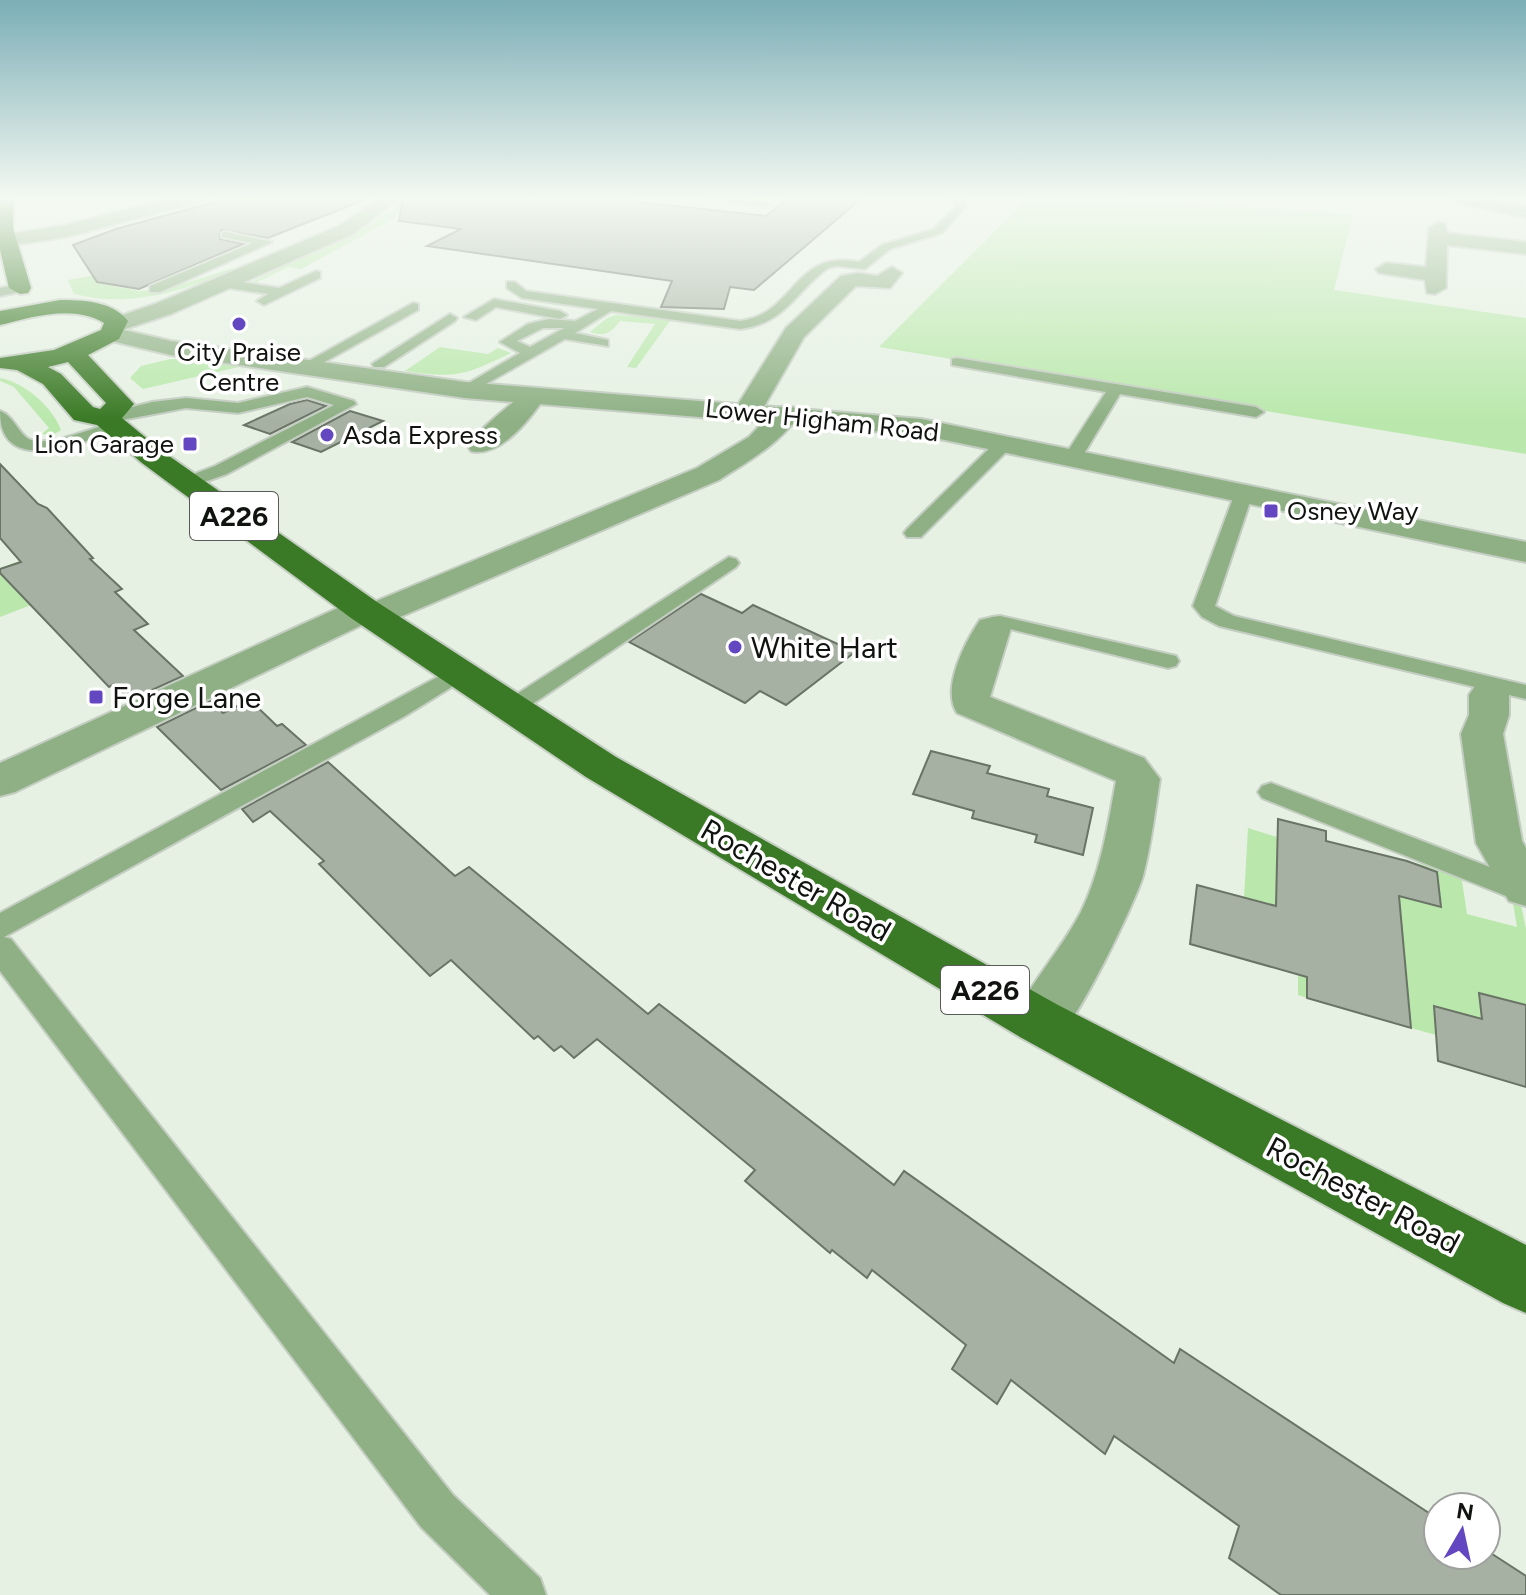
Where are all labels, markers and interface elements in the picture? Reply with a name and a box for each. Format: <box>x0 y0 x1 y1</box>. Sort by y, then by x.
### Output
marker: City Praise Centre <box>230 315 248 333</box>
place label: City Praise Centre <box>177 336 301 398</box>
street label: Lower Higham Road <box>704 392 940 448</box>
place label: Asda Express <box>343 419 498 451</box>
marker: Asda Express <box>318 426 336 444</box>
place label: Lion Garage <box>34 428 174 460</box>
marker: Lion Garage <box>181 435 199 453</box>
road number: A226 <box>190 492 278 540</box>
place label: Osney Way <box>1287 495 1419 527</box>
marker: Osney Way <box>1262 502 1280 520</box>
place label: White Hart <box>751 629 898 666</box>
marker: White Hart <box>726 638 744 656</box>
place label: Forge Lane <box>112 679 261 716</box>
marker: Forge Lane <box>87 688 105 706</box>
street label: Rochester Road <box>694 811 898 949</box>
road number: A226 <box>941 966 1029 1014</box>
street label: Rochester Road <box>1260 1128 1466 1262</box>
north arrow <box>1422 1491 1502 1571</box>
text: N <box>1455 1497 1476 1526</box>

